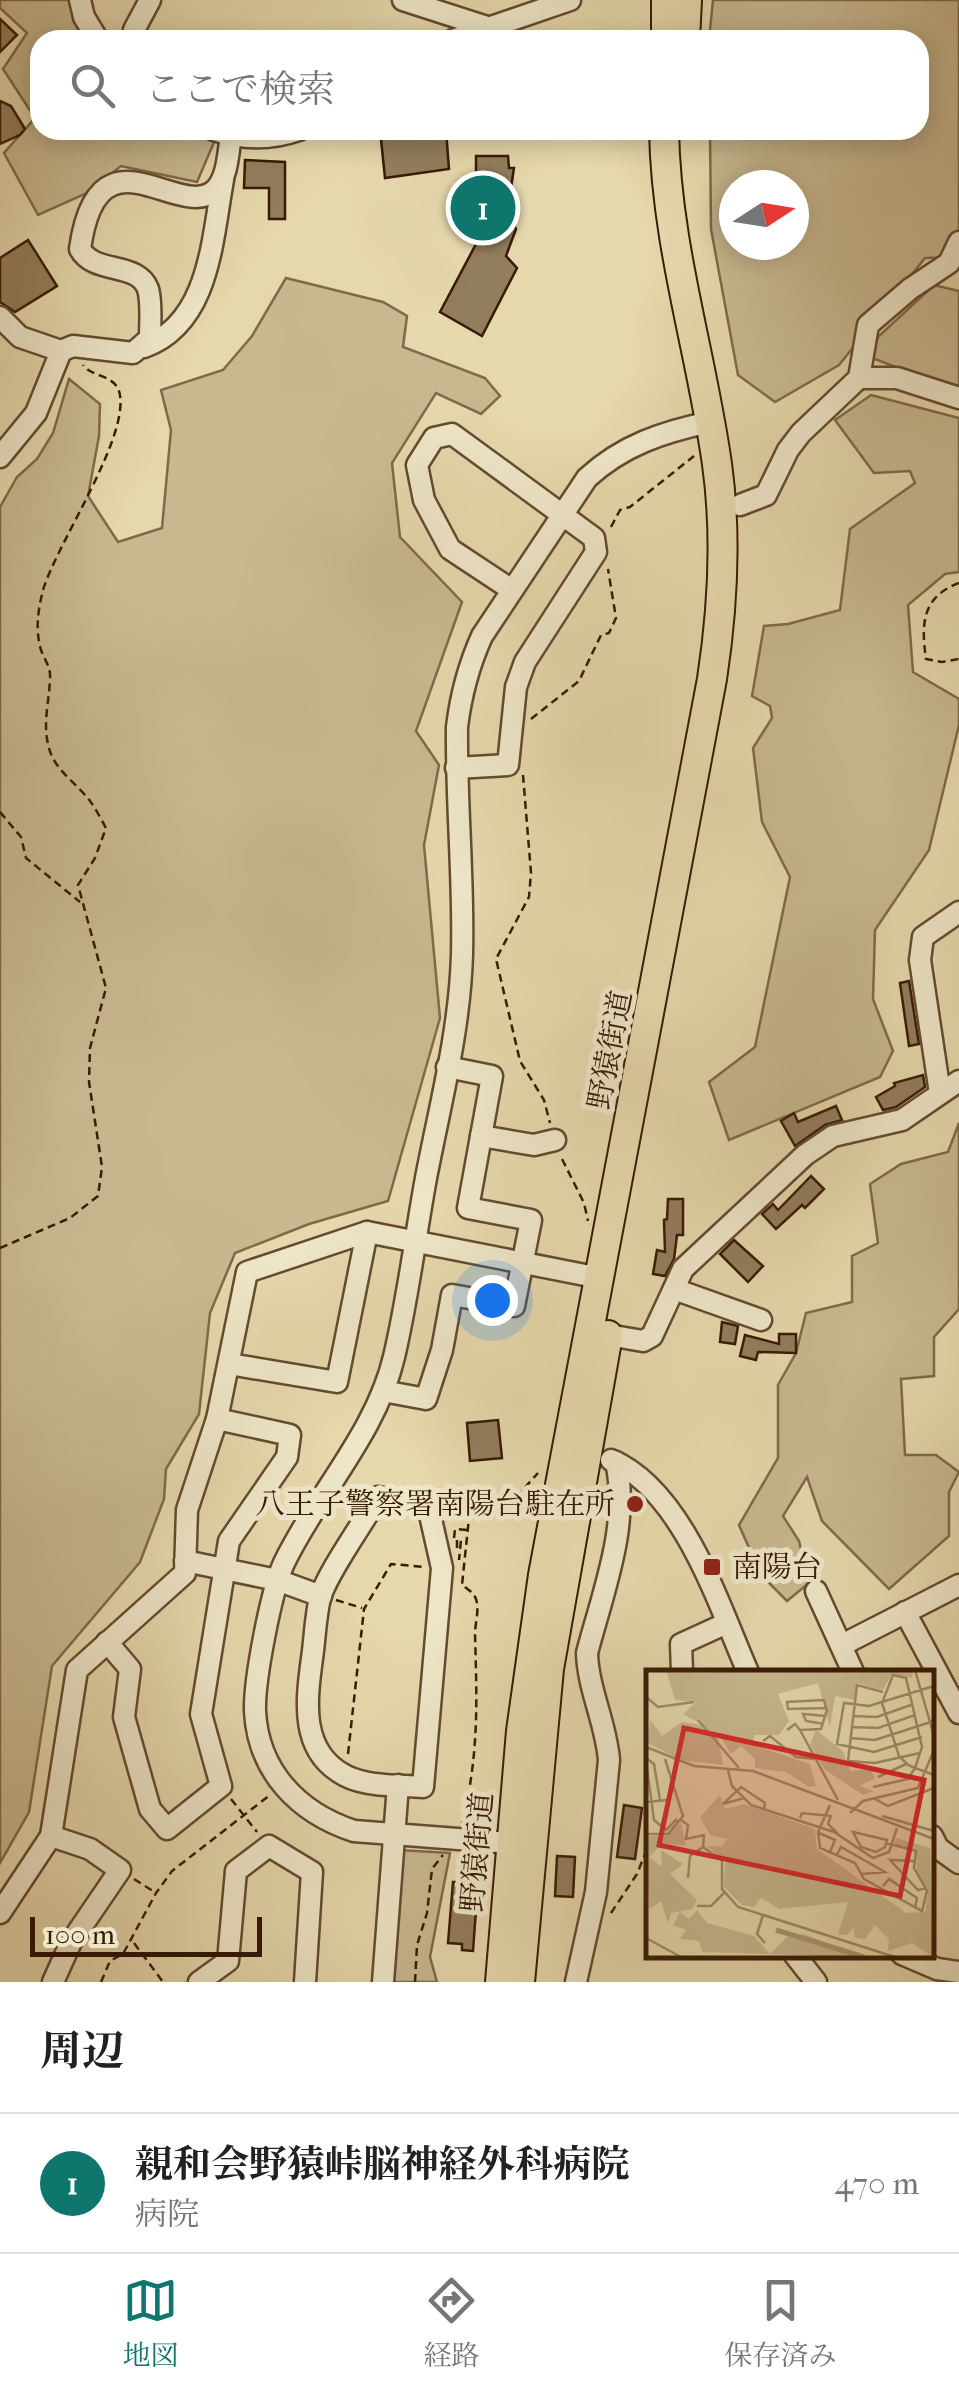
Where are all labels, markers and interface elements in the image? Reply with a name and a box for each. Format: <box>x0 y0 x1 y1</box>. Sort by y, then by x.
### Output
search box <box>30 30 929 140</box>
icon: search <box>65 58 120 113</box>
text: ここで検索 <box>145 67 335 112</box>
pin: 1 <box>450 170 516 246</box>
north arrow <box>719 170 809 260</box>
street label: 野猿街道 <box>582 988 639 1112</box>
your location <box>467 1275 518 1326</box>
place label: 八王子警察署南陽台駐在所 <box>255 1487 615 1522</box>
marker: 八王子警察署南陽台駐在所 <box>624 1493 646 1515</box>
place label: 南陽台 <box>732 1550 822 1585</box>
marker: 南陽台 <box>701 1556 723 1578</box>
inset map <box>646 1670 934 1957</box>
street label: 野猿街道 <box>455 1791 500 1913</box>
scale bar <box>30 1912 262 1956</box>
text: 100 m <box>45 1918 115 1951</box>
text: 周辺 <box>40 2027 124 2076</box>
text: 親和会野猿峠脳神経外科病院 <box>135 2142 629 2187</box>
text: 1 <box>67 2165 78 2202</box>
text: 470 m <box>835 2165 919 2202</box>
text: 病院 <box>135 2196 199 2233</box>
tab: 地図 <box>122 2273 179 2373</box>
tab: 経路 <box>423 2273 480 2373</box>
tab: 保存済み <box>724 2273 837 2373</box>

